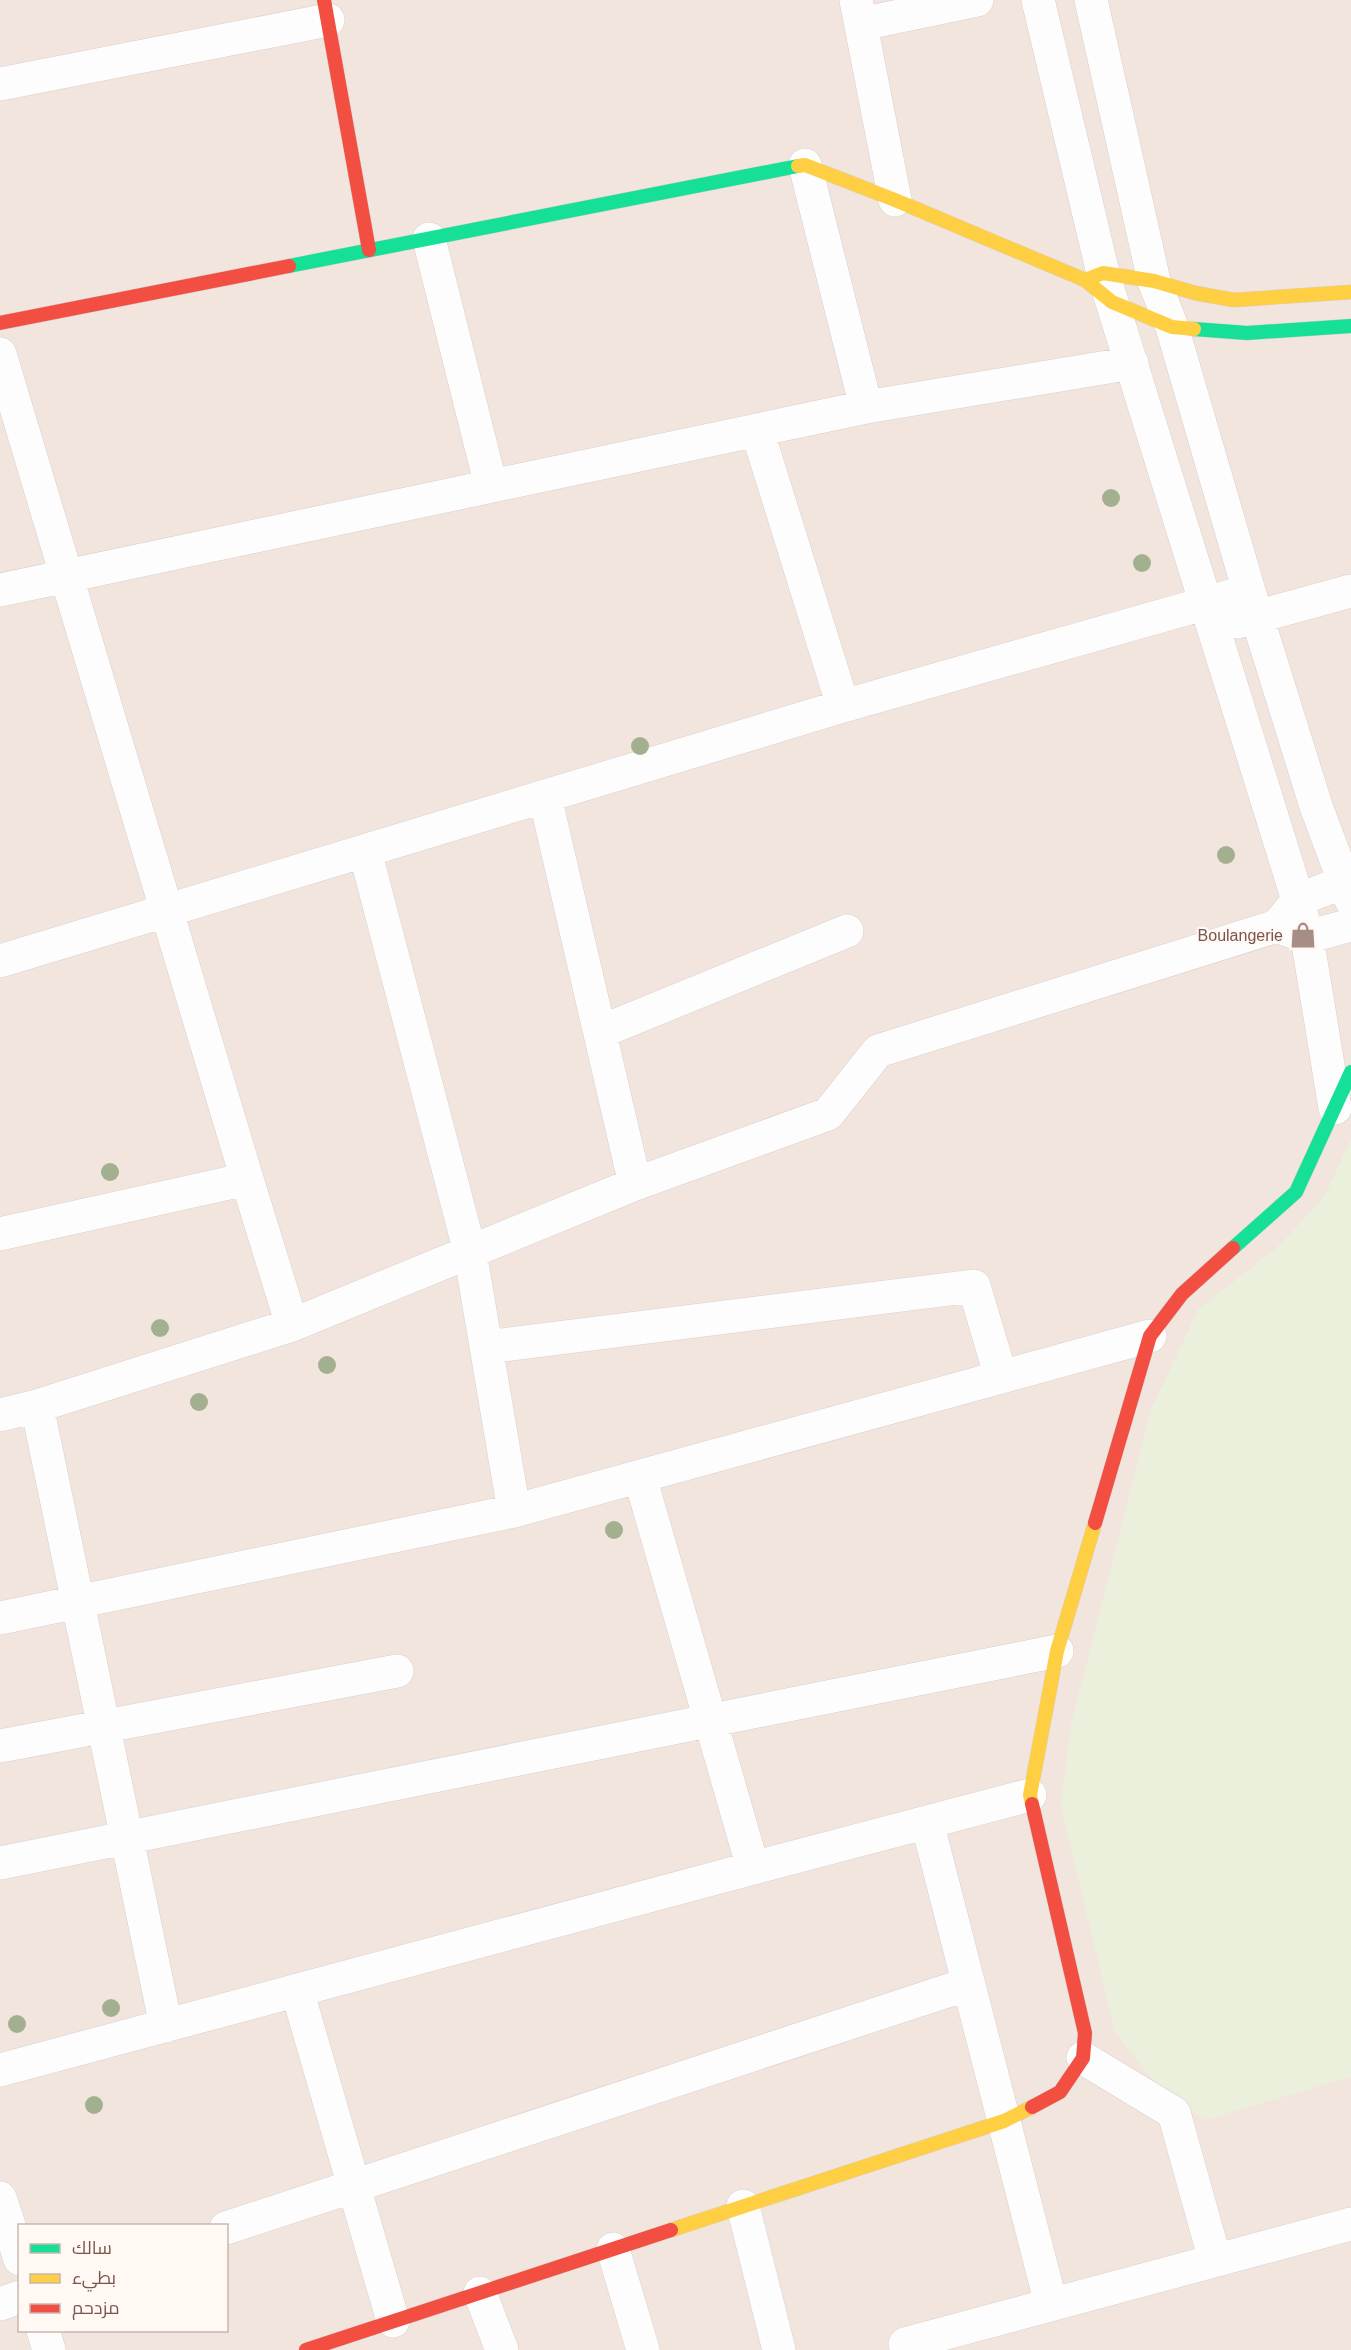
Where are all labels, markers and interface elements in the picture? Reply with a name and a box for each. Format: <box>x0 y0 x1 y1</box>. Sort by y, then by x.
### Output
shop icon: Boulangerie <box>1288 920 1318 950</box>
place label: Boulangerie <box>1198 927 1283 944</box>
legend <box>18 2224 228 2332</box>
text: سالك <box>72 2238 112 2258</box>
text: بطيء <box>72 2268 116 2292</box>
text: مزدحم <box>72 2298 120 2320</box>

